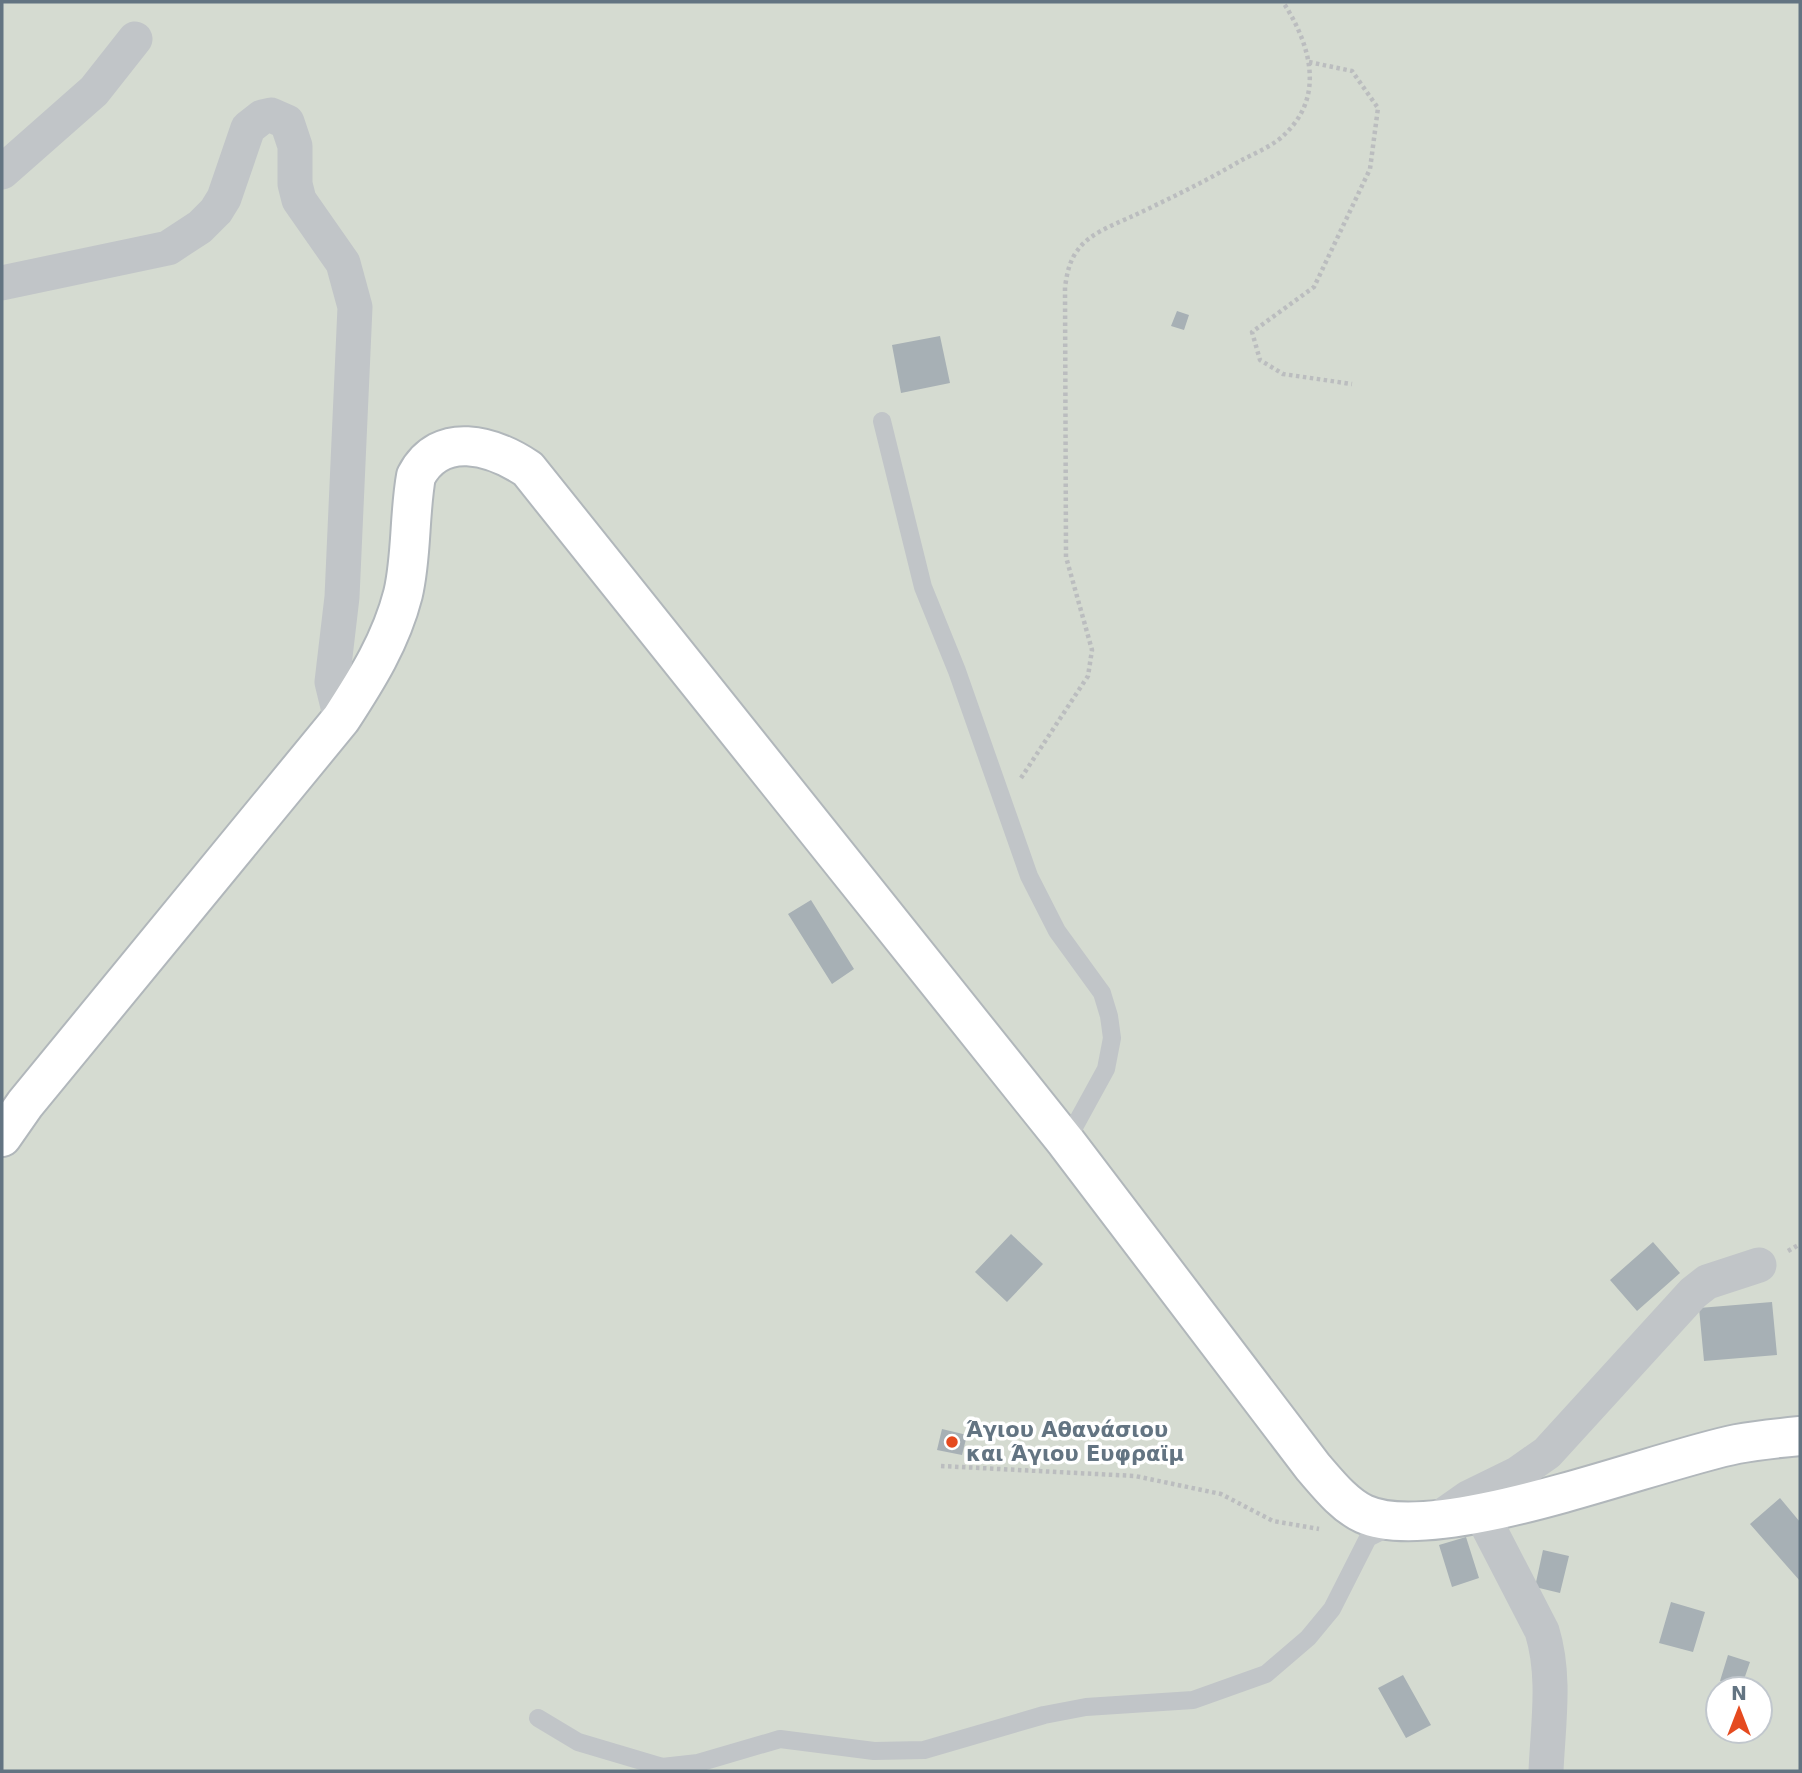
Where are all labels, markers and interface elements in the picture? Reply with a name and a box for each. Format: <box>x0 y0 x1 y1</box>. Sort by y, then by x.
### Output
place label: Άγιου Αθανάσιου και Άγιου Ευφραϊμ <box>966 1418 1184 1466</box>
marker: Άγιου Αθανάσιου και Άγιου Ευφραϊμ <box>944 1434 960 1450</box>
north arrow <box>1704 1675 1774 1745</box>
text: N <box>1731 1682 1747 1704</box>

